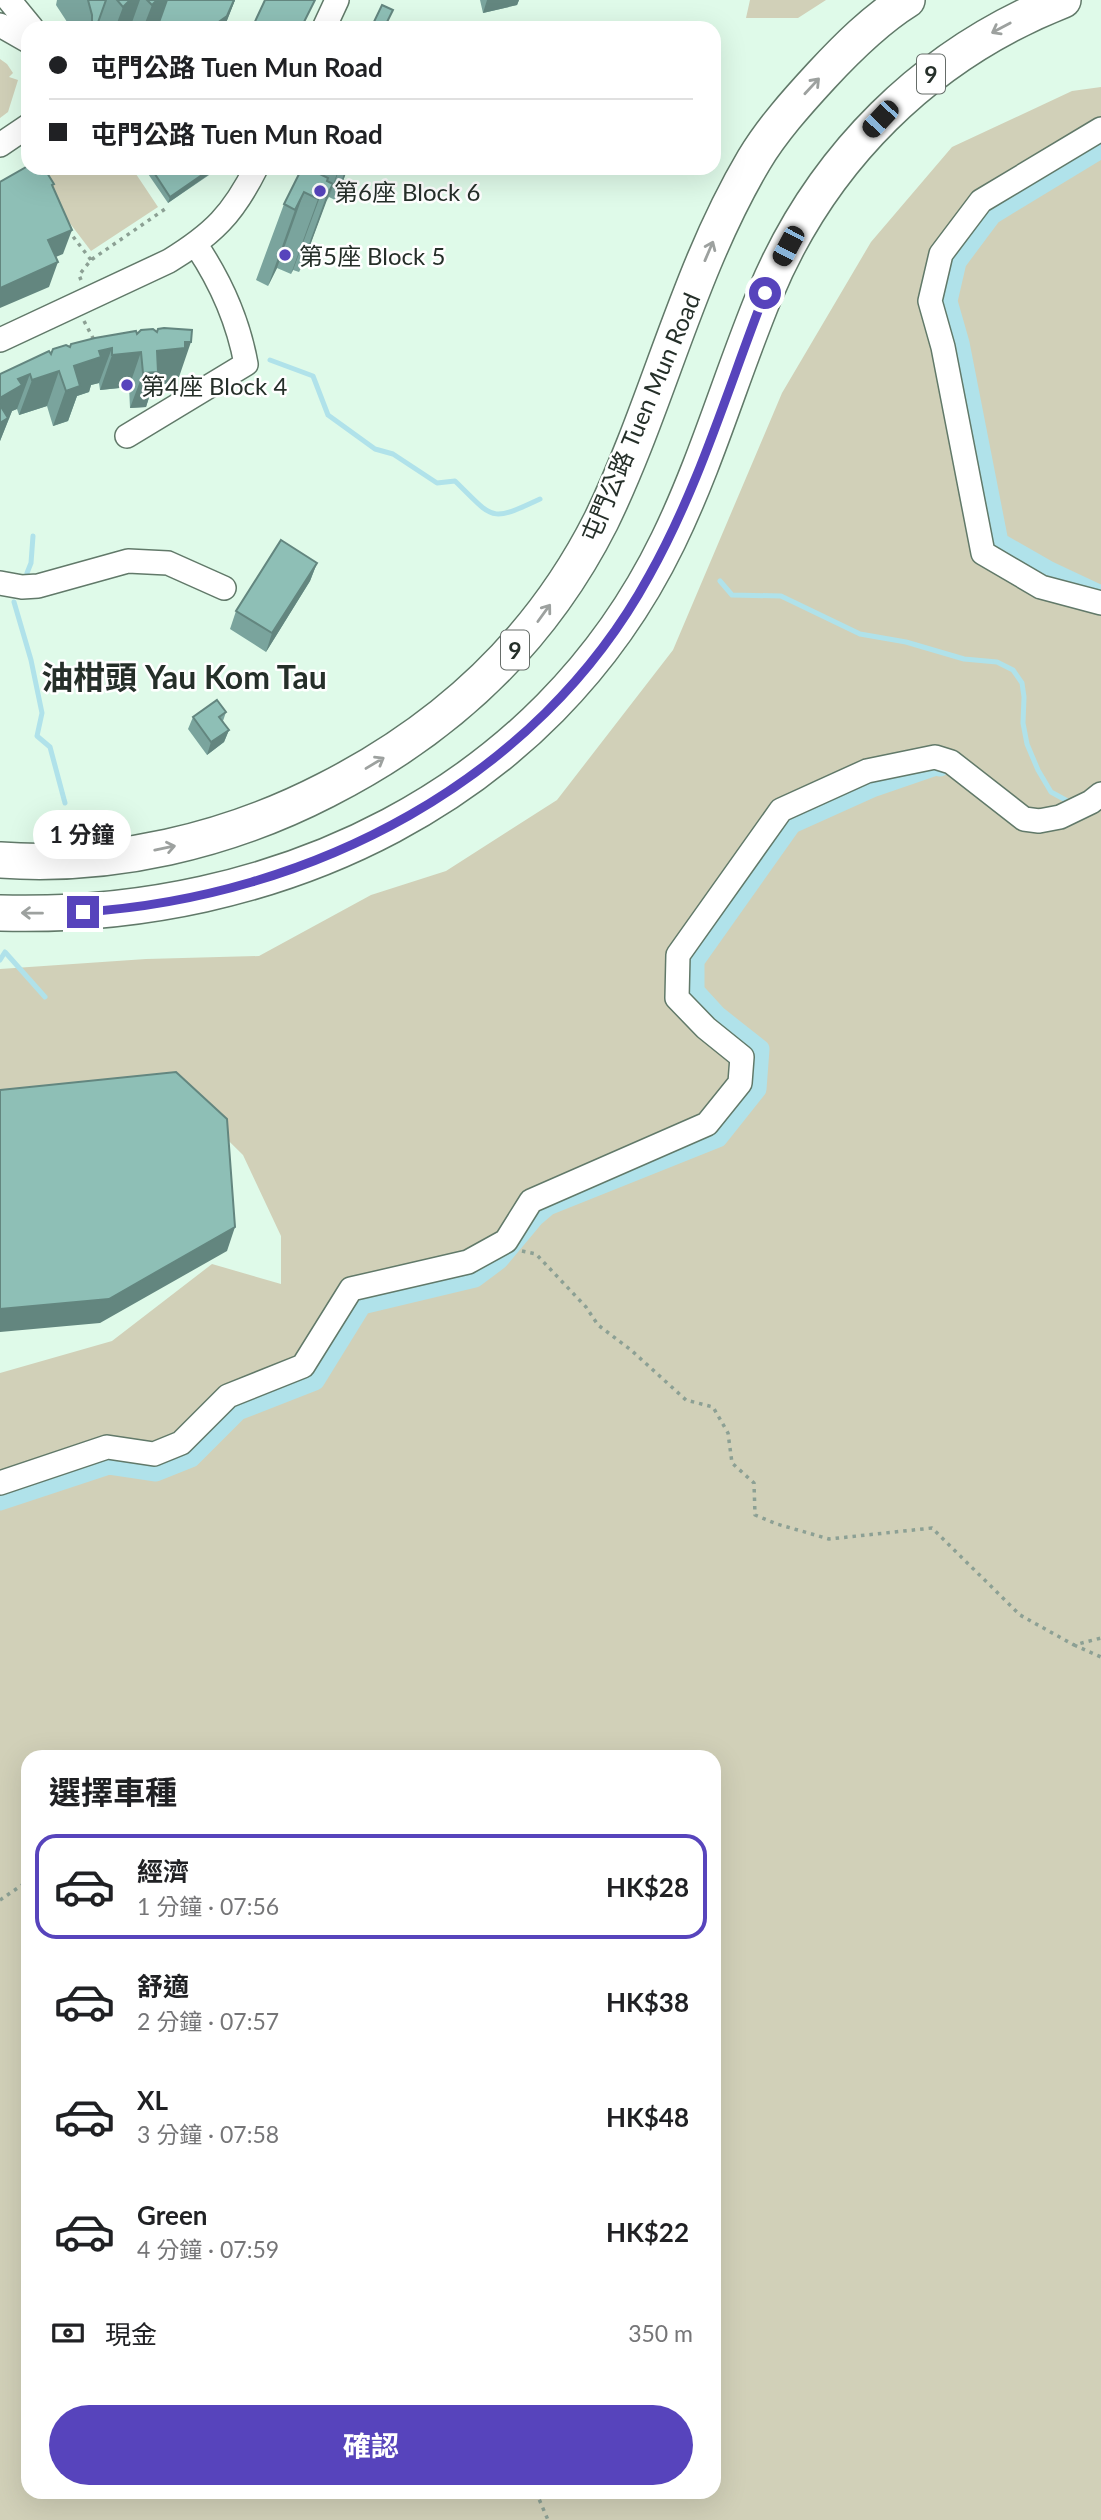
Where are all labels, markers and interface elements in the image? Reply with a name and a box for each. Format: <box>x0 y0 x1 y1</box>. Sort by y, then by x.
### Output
one-way arrow <box>991 22 1012 36</box>
text: 屯門公路 Tuen Mun Road <box>91 51 383 83</box>
road number: 9 <box>917 54 945 94</box>
one-way arrow <box>804 78 821 95</box>
car <box>858 96 903 142</box>
text: 屯門公路 Tuen Mun Road <box>91 118 383 150</box>
place label: 第6座 Block 6 <box>334 177 480 206</box>
marker: 第6座 Block 6 <box>312 183 328 199</box>
car <box>769 223 808 269</box>
place label: 第5座 Block 5 <box>299 241 445 270</box>
one-way arrow <box>703 241 716 262</box>
marker: 第5座 Block 5 <box>277 247 293 263</box>
route start <box>749 277 781 309</box>
street label: 屯門公路 Tuen Mun Road <box>574 288 706 546</box>
place label: 第4座 Block 4 <box>141 371 287 400</box>
marker: 第4座 Block 4 <box>119 377 135 393</box>
one-way arrow <box>536 604 551 623</box>
road number: 9 <box>501 630 529 670</box>
district label: 油柑頭 Yau Kom Tau <box>41 657 327 696</box>
one-way arrow <box>365 756 385 770</box>
callout: 1 分鐘 <box>34 810 132 860</box>
text: 1 分鐘 <box>50 820 114 848</box>
one-way arrow <box>153 840 176 854</box>
route end <box>67 896 99 928</box>
one-way arrow <box>21 906 44 920</box>
text: 選擇車種 <box>49 1772 177 1811</box>
icon: car <box>53 1855 116 1918</box>
text: 經濟 <box>137 1855 189 1887</box>
text: HK$28 <box>606 1871 689 1903</box>
text: 1 分鐘 · 07:56 <box>137 1892 279 1920</box>
icon: car <box>53 1970 116 2033</box>
text: 舒適 <box>137 1970 189 2002</box>
text: HK$38 <box>606 1986 689 2018</box>
text: 2 分鐘 · 07:57 <box>137 2007 279 2035</box>
text: XL <box>137 2084 168 2116</box>
icon: car <box>53 2085 116 2148</box>
text: HK$48 <box>606 2101 689 2133</box>
text: 3 分鐘 · 07:58 <box>137 2120 279 2148</box>
text: Green <box>137 2199 207 2231</box>
icon: car <box>53 2200 116 2263</box>
text: HK$22 <box>606 2216 689 2248</box>
text: 4 分鐘 · 07:59 <box>137 2235 279 2263</box>
icon: cash <box>49 2314 87 2352</box>
text: 現金 <box>105 2318 157 2350</box>
text: 350 m <box>628 2319 693 2347</box>
button: 確認 <box>49 2405 693 2485</box>

